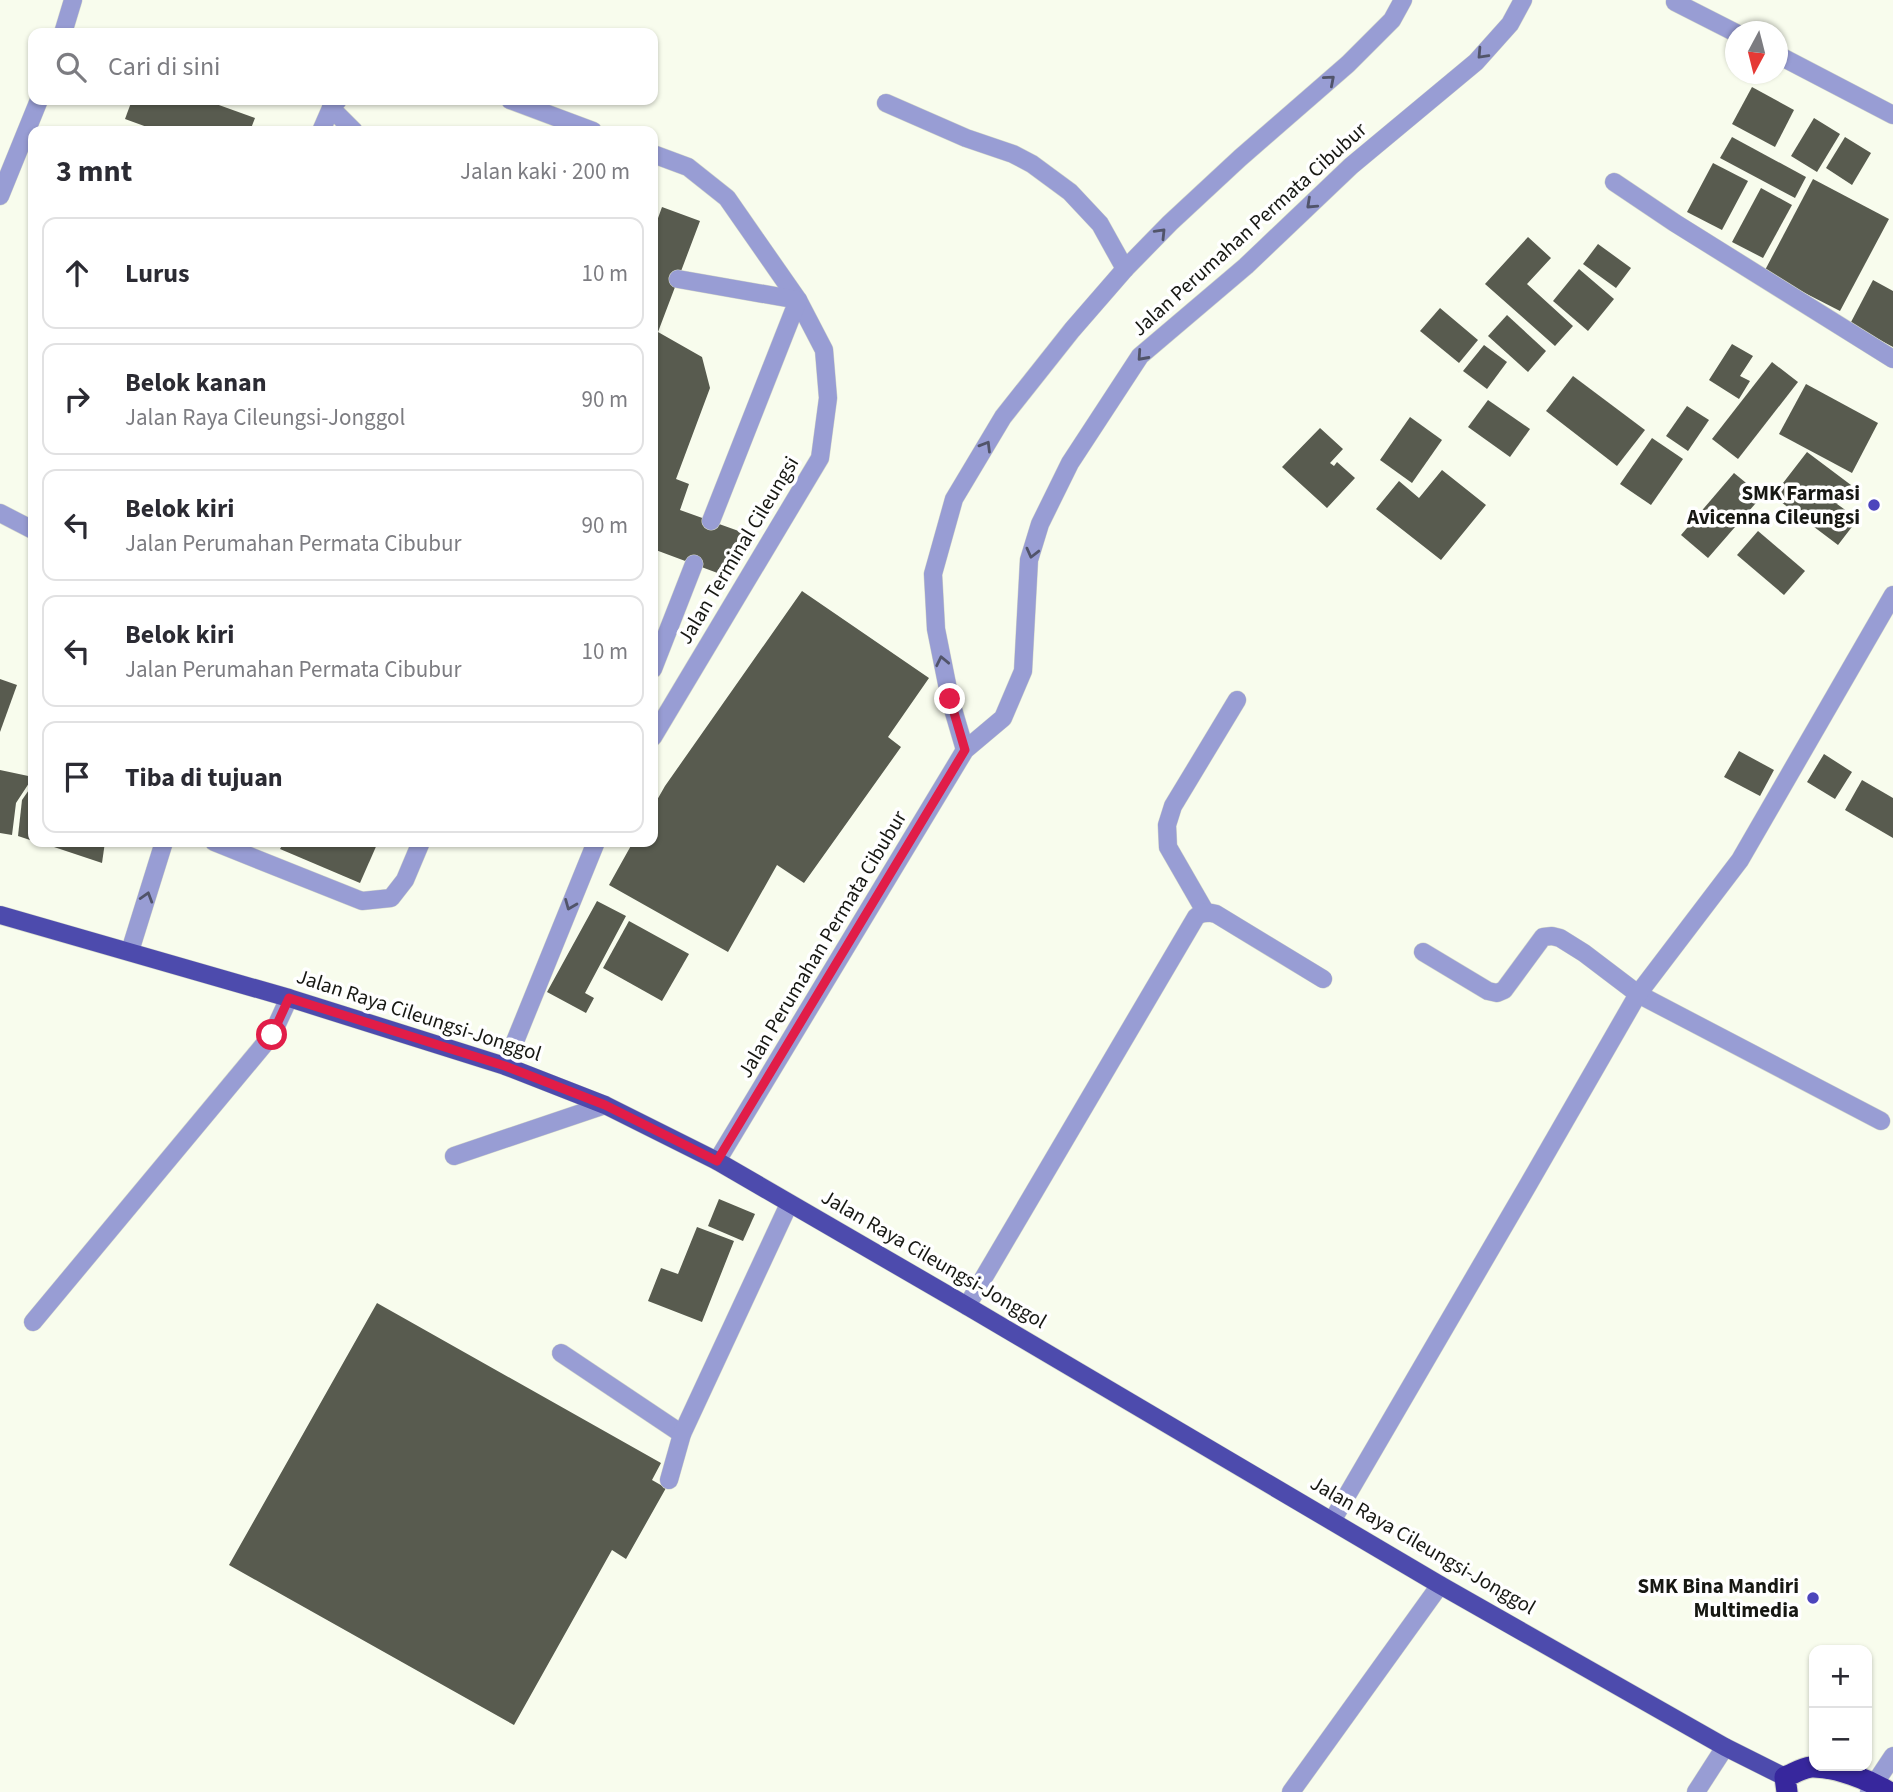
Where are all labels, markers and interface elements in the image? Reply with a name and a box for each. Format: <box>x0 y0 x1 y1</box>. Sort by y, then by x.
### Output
north arrow <box>1725 21 1788 84</box>
search box <box>28 28 658 105</box>
one-way arrow <box>1478 46 1491 59</box>
icon: search <box>52 48 90 86</box>
text: Cari di sini <box>108 48 221 85</box>
one-way arrow <box>1322 76 1335 88</box>
street label: Jalan Perumahan Permata Cibubur <box>1125 115 1374 343</box>
text: 3 mnt <box>56 150 132 193</box>
text: Jalan kaki · 200 m <box>460 155 630 188</box>
one-way arrow <box>1306 195 1319 208</box>
one-way arrow <box>1153 228 1166 241</box>
icon: ahead <box>58 254 96 292</box>
text: Lurus <box>125 255 190 292</box>
text: 10 m <box>581 257 628 290</box>
one-way arrow <box>1138 348 1151 361</box>
text: Belok kanan <box>125 364 267 401</box>
icon: right <box>58 380 96 418</box>
text: 90 m <box>581 383 628 416</box>
text: Jalan Raya Cileungsi-Jonggol <box>125 401 405 434</box>
one-way arrow <box>977 440 990 453</box>
street label: Jalan Terminal Cileungsi <box>670 450 806 650</box>
place label: SMK Farmasi Avicenna Cileungsi <box>1686 478 1860 532</box>
text: Belok kiri <box>125 490 234 527</box>
marker: SMK Farmasi Avicenna Cileungsi <box>1866 497 1882 513</box>
icon: left <box>58 506 96 544</box>
text: 90 m <box>581 509 628 542</box>
text: Jalan Perumahan Permata Cibubur <box>125 527 461 560</box>
one-way arrow <box>1026 547 1040 559</box>
text: Belok kiri <box>125 616 234 653</box>
icon: left <box>58 632 96 670</box>
text: 10 m <box>581 635 628 668</box>
text: Jalan Perumahan Permata Cibubur <box>125 653 461 686</box>
one-way arrow <box>936 655 951 667</box>
route end <box>934 683 965 714</box>
icon: arrive <box>58 758 96 796</box>
text: Tiba di tujuan <box>125 759 283 796</box>
street label: Jalan Perumahan Permata Cibubur <box>730 804 914 1083</box>
one-way arrow <box>138 891 153 903</box>
one-way arrow <box>565 898 579 910</box>
street label: Jalan Raya Cileungsi-Jonggol <box>293 961 545 1069</box>
route start <box>256 1019 287 1050</box>
street label: Jalan Raya Cileungsi-Jonggol <box>816 1182 1052 1336</box>
street label: Jalan Raya Cileungsi-Jonggol <box>1305 1468 1541 1622</box>
place label: SMK Bina Mandiri Multimedia <box>1637 1571 1799 1625</box>
marker: SMK Bina Mandiri Multimedia <box>1805 1590 1821 1606</box>
map controls <box>1809 1645 1872 1771</box>
button: + <box>1809 1645 1872 1708</box>
button: − <box>1809 1708 1872 1771</box>

